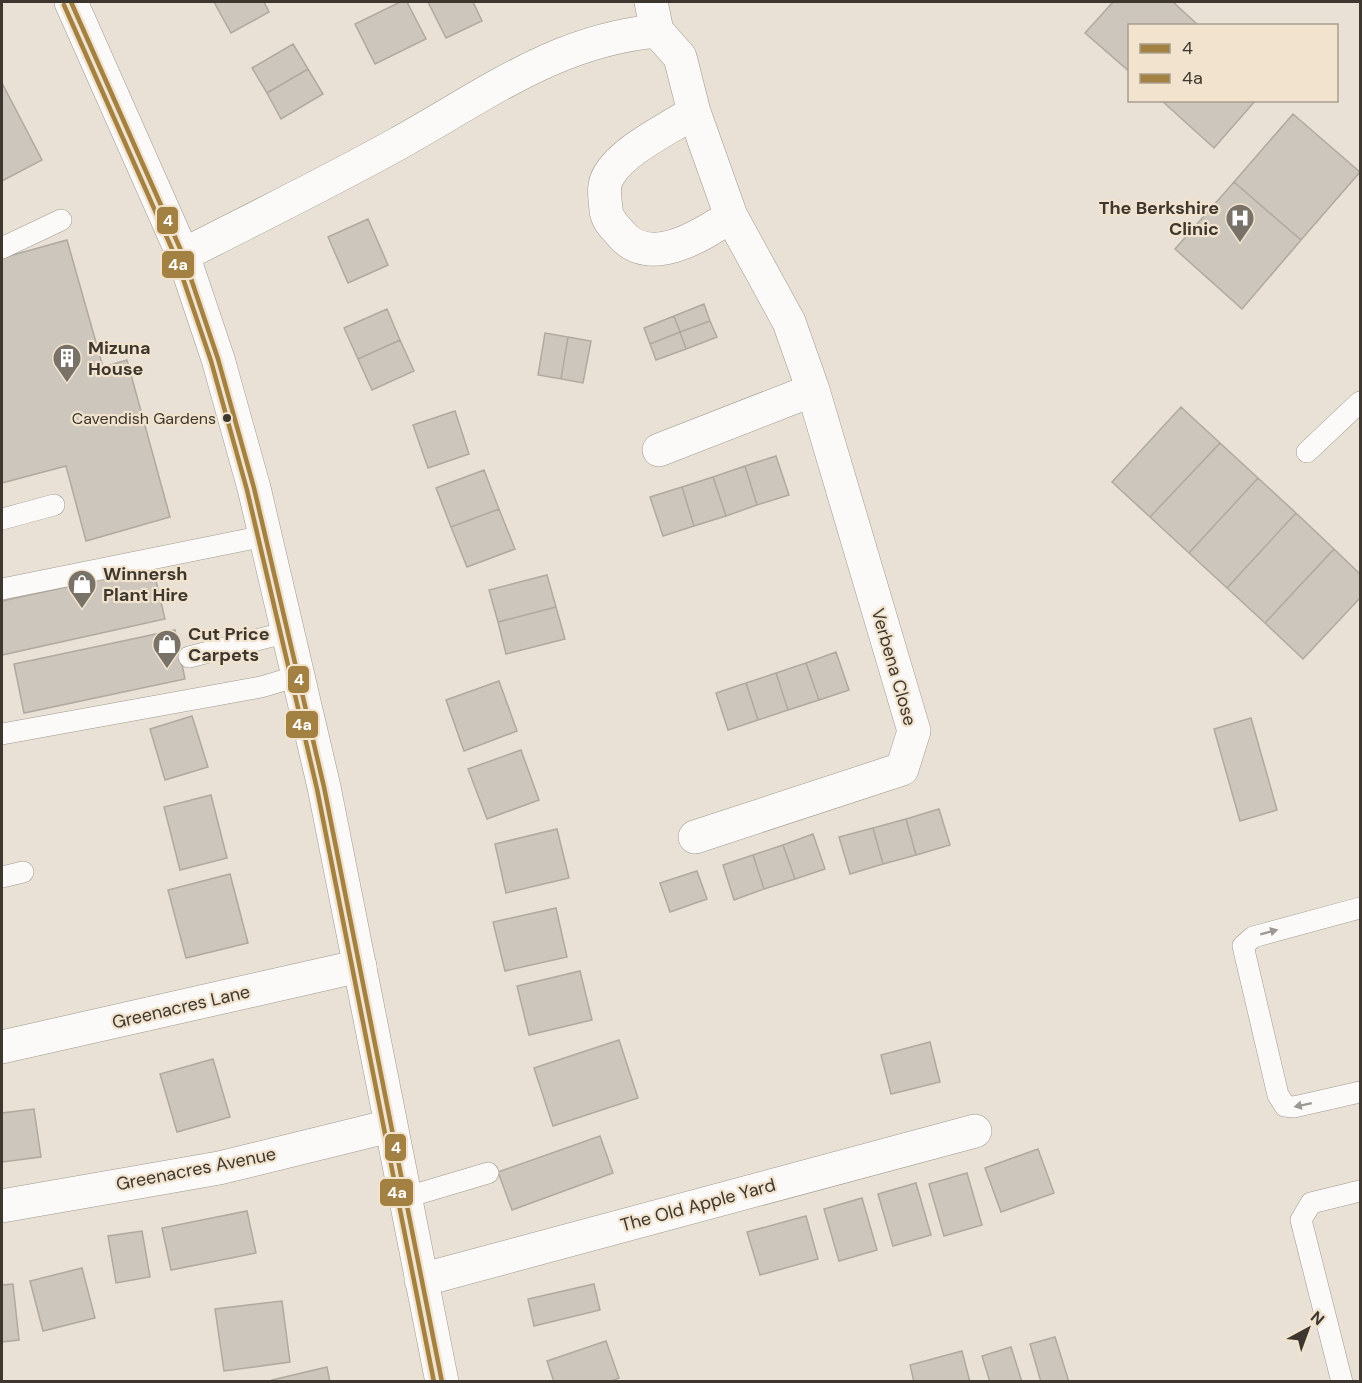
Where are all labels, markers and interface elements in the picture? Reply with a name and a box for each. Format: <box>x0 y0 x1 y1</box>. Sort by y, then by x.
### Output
legend <box>1128 24 1338 102</box>
text: 4 <box>1182 36 1193 60</box>
text: 4a <box>1182 66 1203 90</box>
place label: The Berkshire Clinic <box>1099 196 1219 241</box>
hospital icon: The Berkshire Clinic <box>1224 202 1256 244</box>
line badge: 4 <box>156 206 179 235</box>
text: 4 <box>163 210 173 231</box>
line badge: 4a <box>161 250 195 279</box>
text: 4a <box>168 254 188 275</box>
place label: Mizuna House <box>88 336 150 381</box>
building icon: Mizuna House <box>51 342 83 384</box>
place label: Cavendish Gardens <box>72 408 216 429</box>
marker: Cavendish Gardens <box>221 412 233 424</box>
place label: Winnersh Plant Hire <box>103 562 189 607</box>
shop icon: Winnersh Plant Hire <box>66 568 98 610</box>
street label: Verbena Close <box>866 606 922 728</box>
place label: Cut Price Carpets <box>188 622 270 667</box>
shop icon: Cut Price Carpets <box>151 628 183 670</box>
line badge: 4 <box>287 665 310 694</box>
text: 4 <box>294 669 304 690</box>
line badge: 4a <box>285 710 319 739</box>
text: 4a <box>292 714 312 735</box>
one-way arrow <box>1261 927 1279 936</box>
street label: Greenacres Lane <box>110 979 252 1035</box>
one-way arrow <box>1294 1101 1313 1110</box>
line badge: 4 <box>384 1133 407 1162</box>
text: 4 <box>391 1137 401 1158</box>
street label: Greenacres Avenue <box>114 1142 278 1196</box>
street label: The Old Apple Yard <box>618 1173 778 1237</box>
line badge: 4a <box>379 1178 414 1207</box>
text: 4a <box>387 1182 407 1203</box>
north arrow <box>1278 1299 1338 1359</box>
text: N <box>1306 1306 1329 1330</box>

